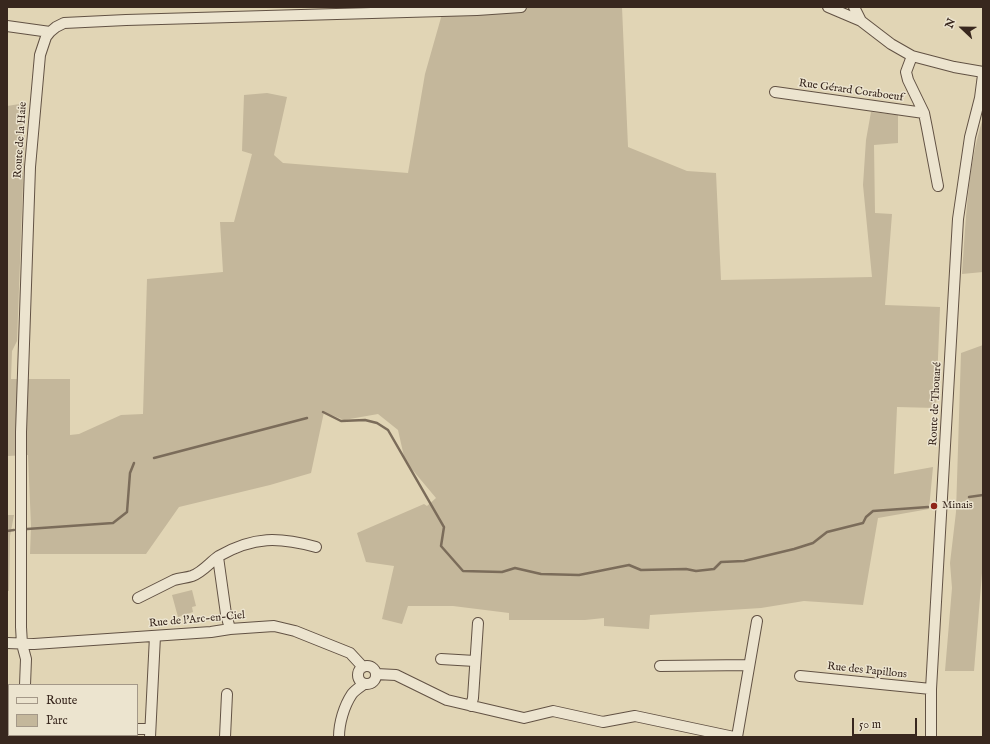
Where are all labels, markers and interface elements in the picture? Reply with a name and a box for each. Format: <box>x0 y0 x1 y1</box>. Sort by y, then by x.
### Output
north arrow <box>942 8 982 48</box>
text: N <box>943 16 959 31</box>
street label: Rue Gérard Coraboeuf <box>798 77 904 105</box>
street label: Route de la Haie <box>12 101 30 179</box>
street label: Route de Thouaré <box>927 362 945 446</box>
place label: Minais <box>942 499 973 513</box>
marker: Minais <box>929 501 939 511</box>
street label: Rue de l'Arc-en-Ciel <box>148 609 246 631</box>
street label: Rue des Papillons <box>826 660 908 682</box>
legend <box>8 684 138 736</box>
text: Route <box>46 693 77 708</box>
scale bar <box>854 710 919 736</box>
text: Parc <box>46 713 68 728</box>
text: 50 m <box>859 717 881 732</box>

